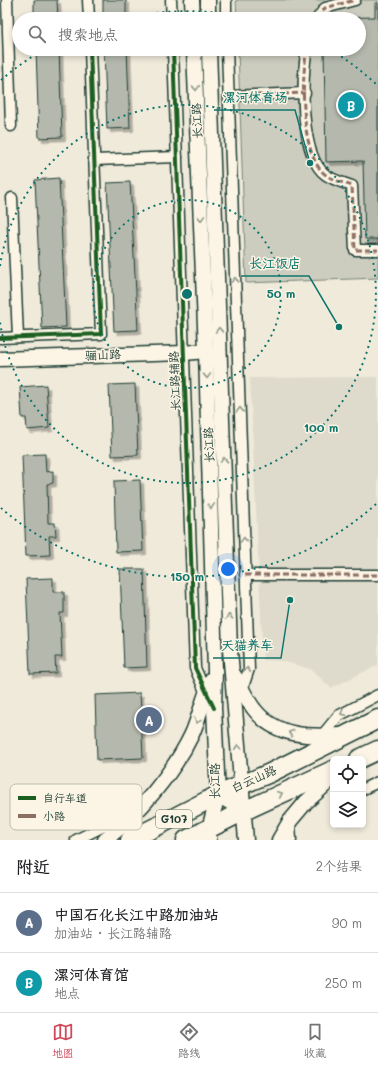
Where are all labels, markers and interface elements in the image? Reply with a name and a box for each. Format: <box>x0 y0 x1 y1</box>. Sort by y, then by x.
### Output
search box <box>12 12 366 56</box>
icon: search <box>26 23 48 45</box>
text: 搜索地点 <box>58 24 118 44</box>
one-way arrow <box>192 85 200 91</box>
callout: 漯河体育场 <box>214 85 295 110</box>
text: 漯河体育场 <box>222 88 288 105</box>
pin: B <box>338 90 364 120</box>
street label: 长江路 <box>187 103 205 139</box>
one-way arrow <box>197 215 205 221</box>
callout: 长江饭店 <box>241 251 309 276</box>
text: 长江饭店 <box>249 254 301 271</box>
one-way arrow <box>231 277 240 283</box>
text: 50 m <box>267 285 295 301</box>
centre of rings <box>180 287 194 301</box>
one-way arrow <box>215 327 223 333</box>
street label: 骊山路 <box>85 345 121 363</box>
street label: 长江路辅路 <box>165 351 183 411</box>
one-way arrow <box>203 373 211 379</box>
one-way arrow <box>235 407 244 413</box>
text: 100 m <box>304 419 338 435</box>
street label: 长江路 <box>199 427 217 463</box>
one-way arrow <box>219 457 228 463</box>
one-way arrow <box>206 503 215 509</box>
one-way arrow <box>240 537 248 543</box>
your location <box>218 559 238 579</box>
text: 150 m <box>170 568 204 584</box>
one-way arrow <box>225 614 233 620</box>
callout: 天猫养车 <box>213 633 281 658</box>
text: 天猫养车 <box>221 636 273 653</box>
one-way arrow <box>242 666 251 673</box>
pin: A <box>136 705 162 735</box>
one-way arrow <box>340 708 348 716</box>
one-way arrow <box>193 717 201 724</box>
one-way arrow <box>288 729 295 738</box>
one-way arrow <box>234 744 243 750</box>
map controls <box>330 756 366 828</box>
button: locate <box>330 756 366 792</box>
street label: 白云山路 <box>228 761 279 795</box>
street label: 长江路 <box>206 763 222 799</box>
legend <box>10 784 142 830</box>
text: 自行车道 <box>43 790 87 805</box>
one-way arrow <box>275 791 283 799</box>
button: layers <box>330 792 366 828</box>
text: 小路 <box>43 808 65 823</box>
road number: G107 <box>156 810 192 828</box>
text: 附近 <box>16 855 50 877</box>
text: 2个结果 <box>316 857 362 874</box>
text: 中国石化长江中路加油站 <box>54 904 219 924</box>
text: A <box>24 914 34 931</box>
text: 90 m <box>332 914 362 931</box>
text: 加油站 · 长江路辅路 <box>54 924 172 941</box>
text: 漯河体育馆 <box>54 964 129 984</box>
text: B <box>25 974 33 991</box>
text: 250 m <box>325 974 362 991</box>
text: 地点 <box>54 984 80 1001</box>
tab: 地图 <box>52 1021 74 1060</box>
tab: 路线 <box>178 1021 200 1060</box>
tab: 收藏 <box>304 1021 326 1060</box>

